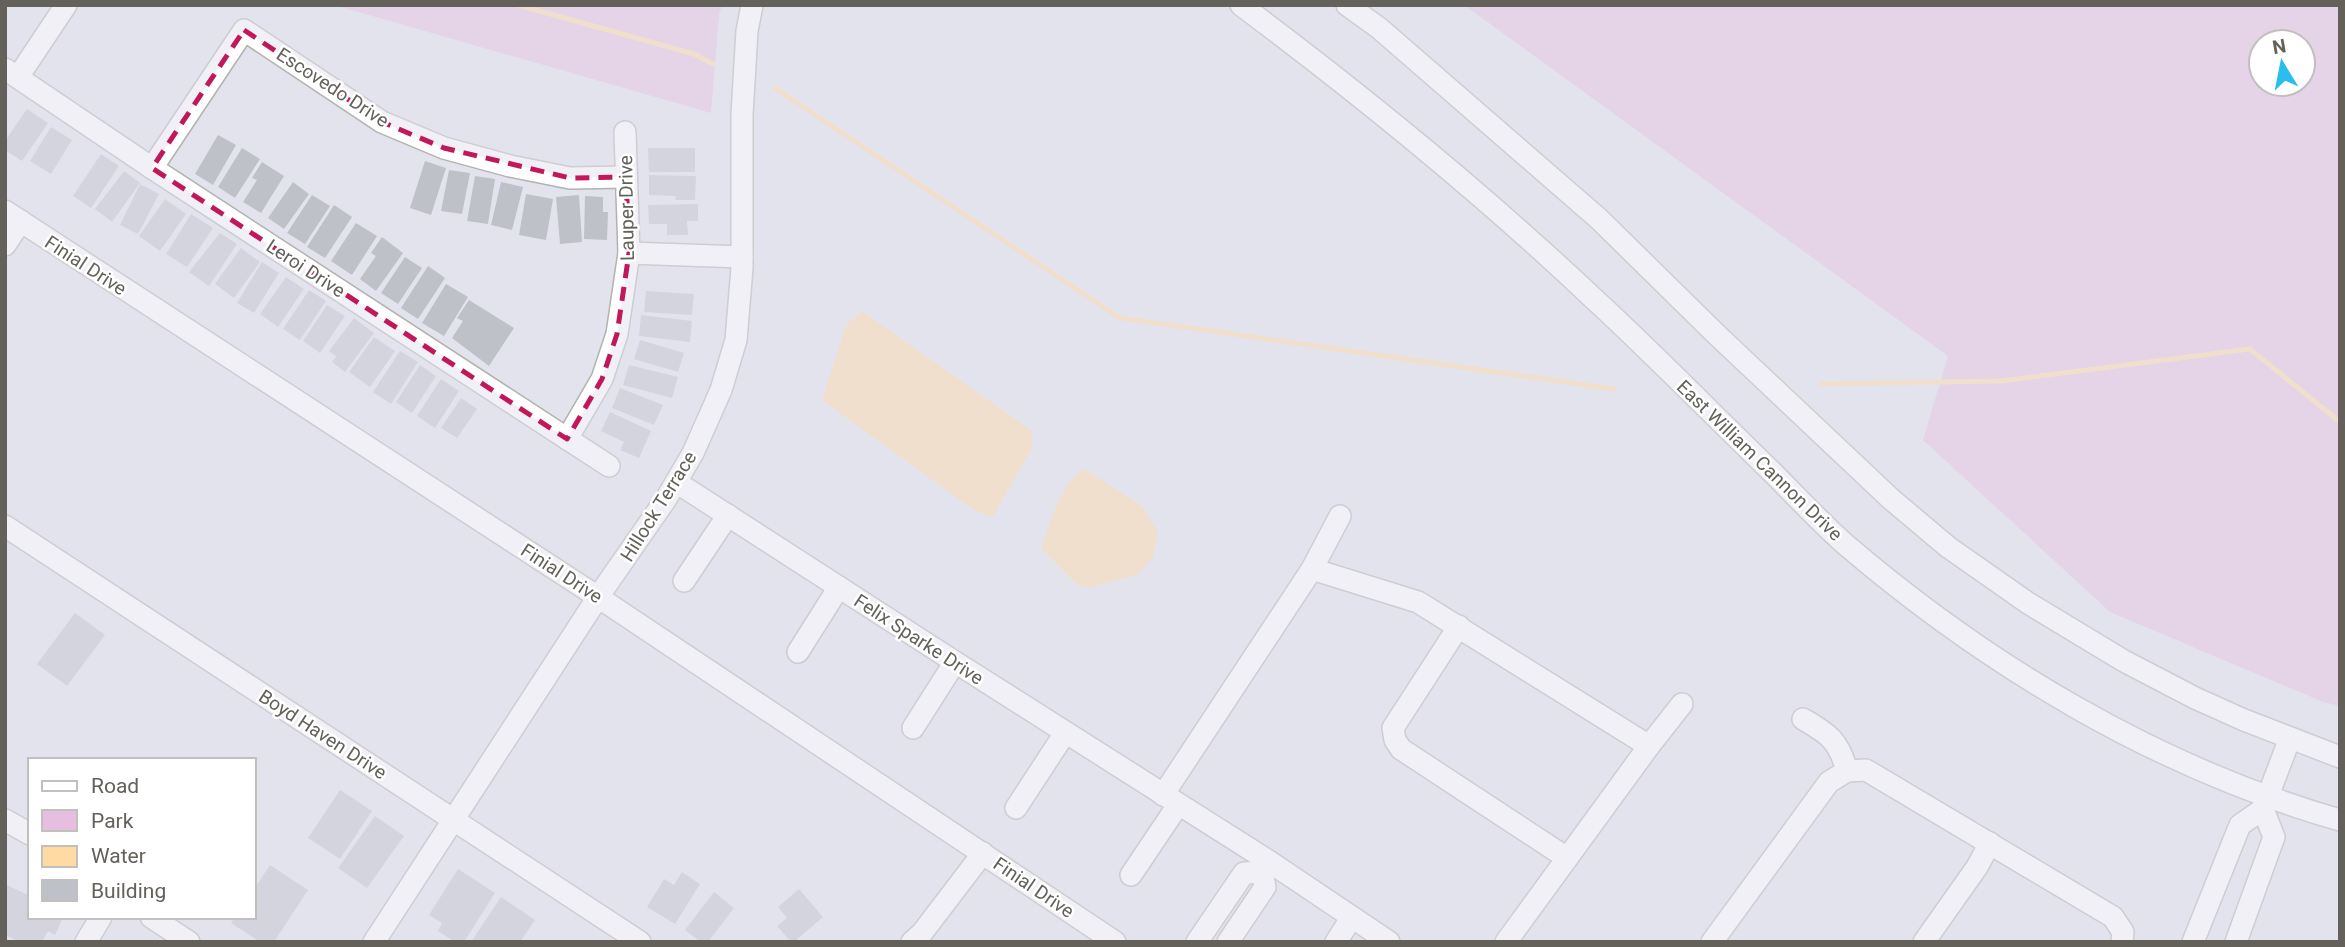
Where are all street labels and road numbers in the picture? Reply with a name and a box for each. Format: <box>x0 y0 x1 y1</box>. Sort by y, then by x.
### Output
street label: Escovedo Drive <box>272 43 393 132</box>
street label: Lauper Drive <box>614 155 639 261</box>
street label: Finial Drive <box>41 231 131 300</box>
street label: Leroi Drive <box>262 234 349 302</box>
street label: East William Cannon Drive <box>1672 375 1847 546</box>
street label: Hillock Terrace <box>615 447 701 566</box>
street label: Finial Drive <box>517 539 607 608</box>
street label: Felix Sparke Drive <box>850 589 988 690</box>
street label: Boyd Haven Drive <box>255 685 391 784</box>
street label: Finial Drive <box>989 852 1079 923</box>

